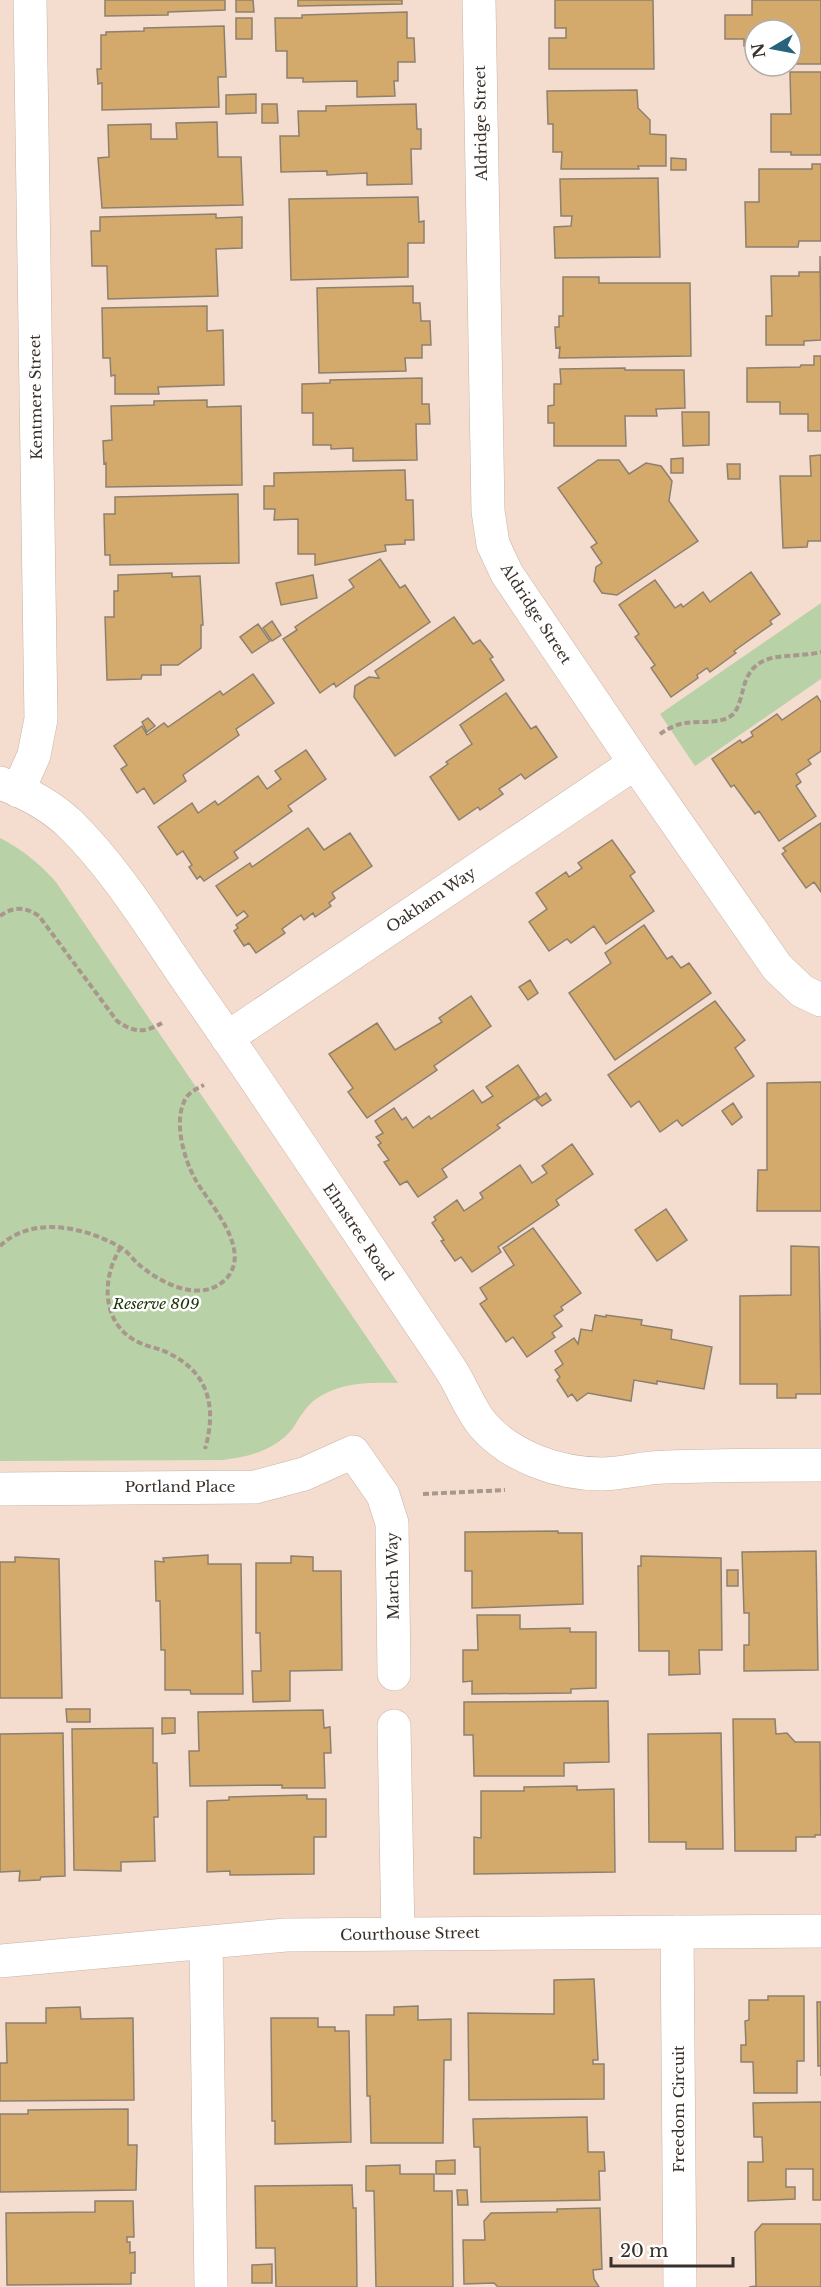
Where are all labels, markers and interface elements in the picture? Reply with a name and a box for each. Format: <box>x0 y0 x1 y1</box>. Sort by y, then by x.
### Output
north arrow <box>743 18 803 78</box>
text: N <box>747 41 769 60</box>
street label: Aldridge Street <box>470 65 491 182</box>
street label: Kentmere Street <box>25 334 46 460</box>
street label: Aldridge Street <box>496 559 576 668</box>
street label: Oakham Way <box>382 862 479 937</box>
street label: Elmstree Road <box>319 1180 398 1284</box>
park label: Reserve 809 <box>112 1294 200 1313</box>
street label: Portland Place <box>125 1477 235 1496</box>
street label: March Way <box>382 1532 403 1620</box>
street label: Courthouse Street <box>340 1923 480 1944</box>
street label: Freedom Circuit <box>669 2045 688 2173</box>
scale bar <box>611 2230 732 2268</box>
text: 20 m <box>620 2240 668 2262</box>

